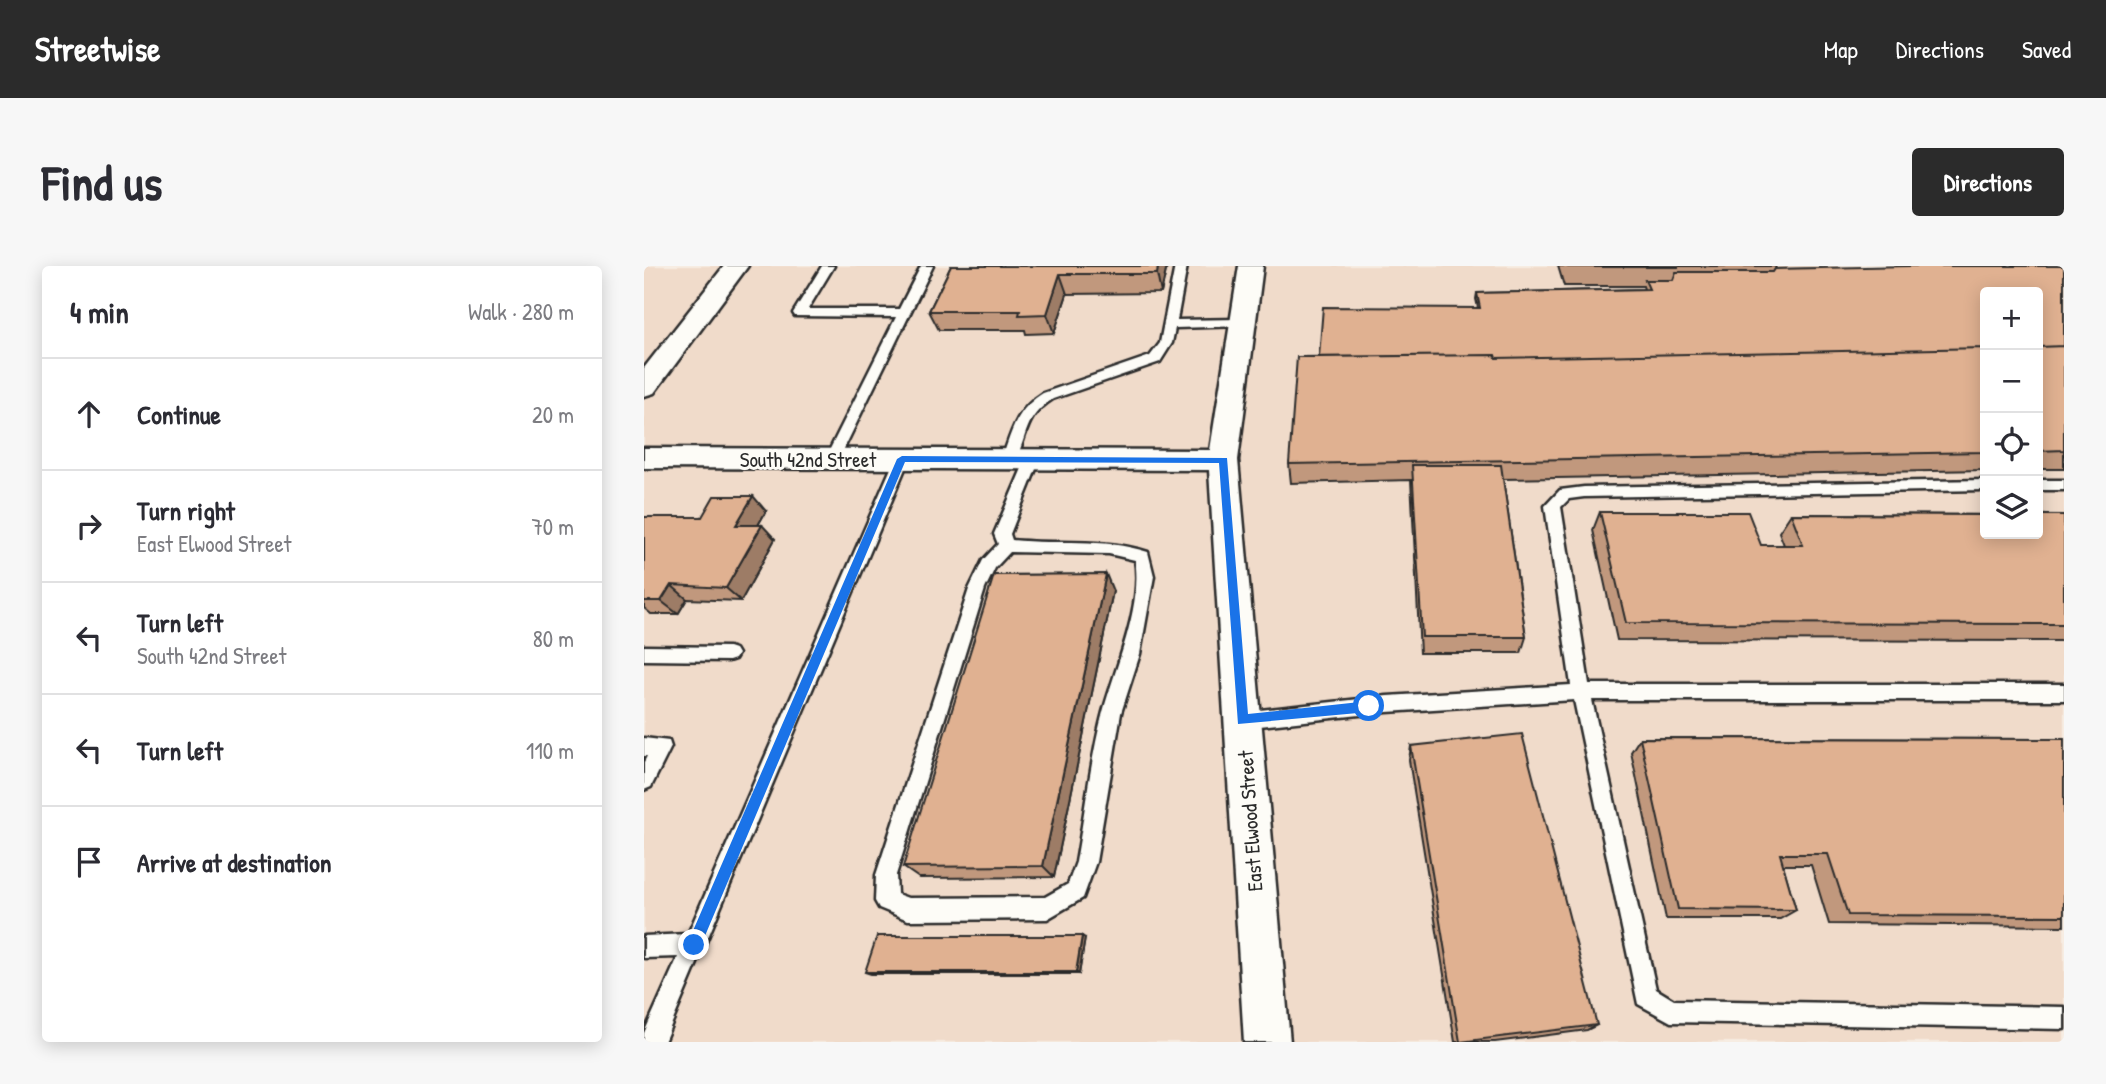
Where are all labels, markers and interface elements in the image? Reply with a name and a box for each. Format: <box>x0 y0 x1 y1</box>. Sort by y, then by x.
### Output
text: Streetwise <box>35 27 160 71</box>
text: Map <box>1824 33 1858 65</box>
text: Directions <box>1896 33 1984 65</box>
text: Saved <box>2022 33 2071 65</box>
button: Directions <box>1912 148 2064 216</box>
text: Find us <box>42 149 162 215</box>
map controls <box>1980 287 2043 539</box>
button: + <box>1980 287 2043 350</box>
text: 4 min <box>70 292 129 332</box>
text: Walk · 280 m <box>468 296 574 327</box>
button: − <box>1980 350 2043 413</box>
icon: ahead <box>70 395 108 433</box>
text: Continue <box>137 397 221 432</box>
text: 20 m <box>532 399 574 430</box>
button: locate <box>1980 413 2043 476</box>
street label: South 42nd Street <box>740 445 877 474</box>
button: layers <box>1980 476 2043 539</box>
text: Turn right <box>137 493 235 528</box>
icon: right <box>70 507 108 545</box>
text: 70 m <box>531 511 574 542</box>
text: East Elwood Street <box>137 528 292 559</box>
text: Turn left <box>137 605 223 640</box>
icon: left <box>70 619 108 657</box>
text: 80 m <box>533 623 574 654</box>
text: South 42nd Street <box>137 640 286 671</box>
route start <box>1353 690 1384 721</box>
icon: left <box>70 731 108 769</box>
text: Turn left <box>137 733 223 768</box>
text: 110 m <box>526 735 574 766</box>
street label: East Elwood Street <box>1231 749 1269 892</box>
icon: arrive <box>70 843 108 881</box>
text: Arrive at destination <box>137 845 332 880</box>
route end <box>678 929 709 960</box>

